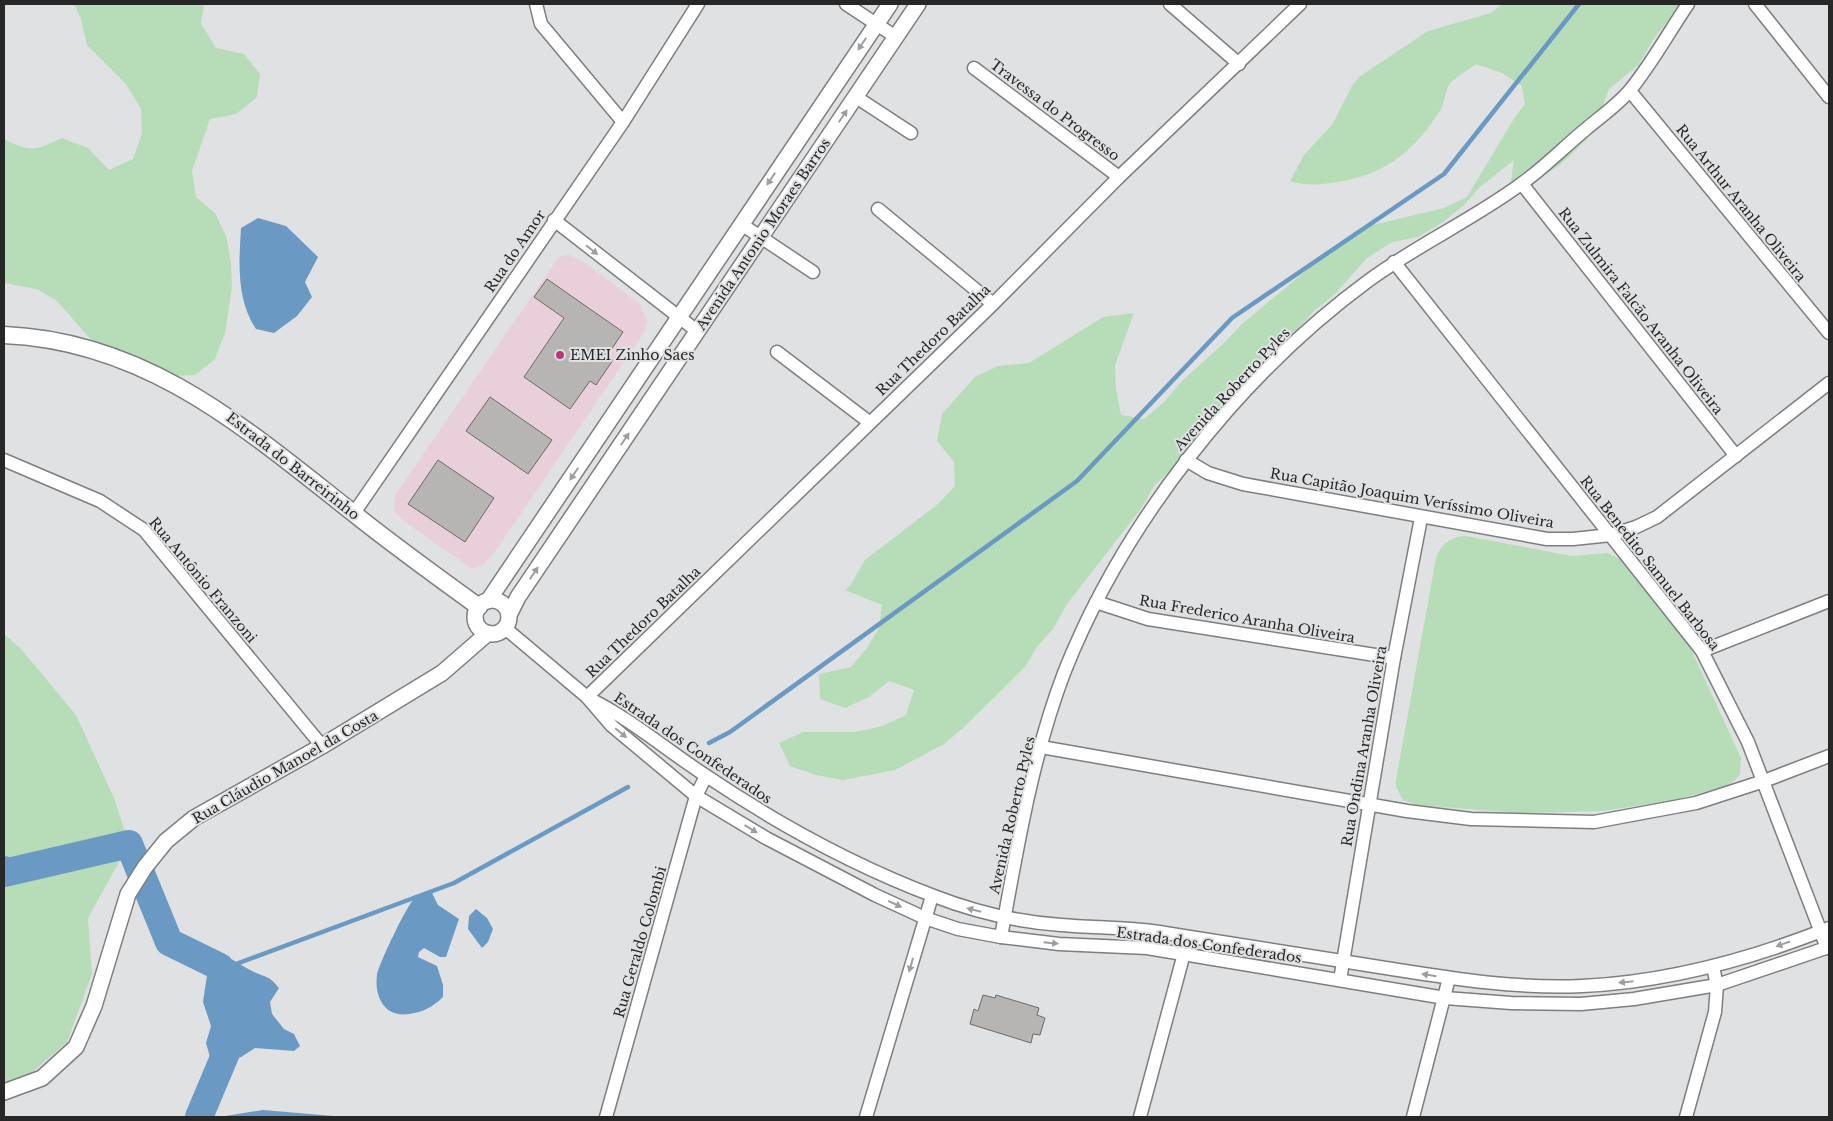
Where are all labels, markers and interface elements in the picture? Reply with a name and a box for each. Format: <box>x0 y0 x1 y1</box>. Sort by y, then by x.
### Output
one-way arrow <box>857 37 867 51</box>
street label: Travessa do Progresso <box>987 55 1123 165</box>
one-way arrow <box>838 109 848 122</box>
street label: Rua Arthur Aranha Oliveira <box>1672 121 1810 285</box>
street label: Avenida Antonio Moraes Barros <box>691 135 834 334</box>
one-way arrow <box>766 172 776 185</box>
street label: Rua Zulmira Falcão Aranha Oliveira <box>1555 204 1728 418</box>
street label: Rua do Amor <box>481 206 549 296</box>
one-way arrow <box>586 245 599 256</box>
street label: Rua Thedoro Batalha <box>872 280 994 399</box>
street label: Avenida Roberto Pyles <box>1170 324 1294 455</box>
place label: EMEI Zinho Saes <box>570 346 695 364</box>
marker: EMEI Zinho Saes <box>554 349 566 361</box>
street label: Estrada do Barreirinho <box>223 408 363 524</box>
one-way arrow <box>620 432 630 445</box>
street label: Rua Capitão Joaquim Veríssimo Oliveira <box>1269 464 1556 532</box>
one-way arrow <box>569 467 578 480</box>
street label: Rua Benedito Samuel Barbosa <box>1576 472 1724 654</box>
street label: Rua Antônio Franzoni <box>145 513 261 647</box>
street label: Rua Thedoro Batalha <box>582 562 704 681</box>
one-way arrow <box>529 567 539 580</box>
street label: Rua Frederico Aranha Oliveira <box>1138 591 1357 647</box>
street label: Rua Ondina Aranha Oliveira <box>1337 644 1391 848</box>
street label: Estrada dos Confederados <box>611 688 775 808</box>
street label: Rua Cláudio Manoel da Costa <box>189 706 381 828</box>
one-way arrow <box>614 727 627 738</box>
street label: Avenida Roberto Pyles <box>985 734 1039 897</box>
one-way arrow <box>744 825 757 834</box>
street label: Rua Geraldo Colombi <box>610 864 670 1020</box>
one-way arrow <box>888 901 902 909</box>
one-way arrow <box>967 906 982 914</box>
street label: Estrada dos Confederados <box>1115 923 1303 967</box>
one-way arrow <box>1044 939 1060 947</box>
one-way arrow <box>1776 940 1791 948</box>
one-way arrow <box>907 958 915 973</box>
one-way arrow <box>1421 971 1437 979</box>
one-way arrow <box>1618 978 1634 986</box>

